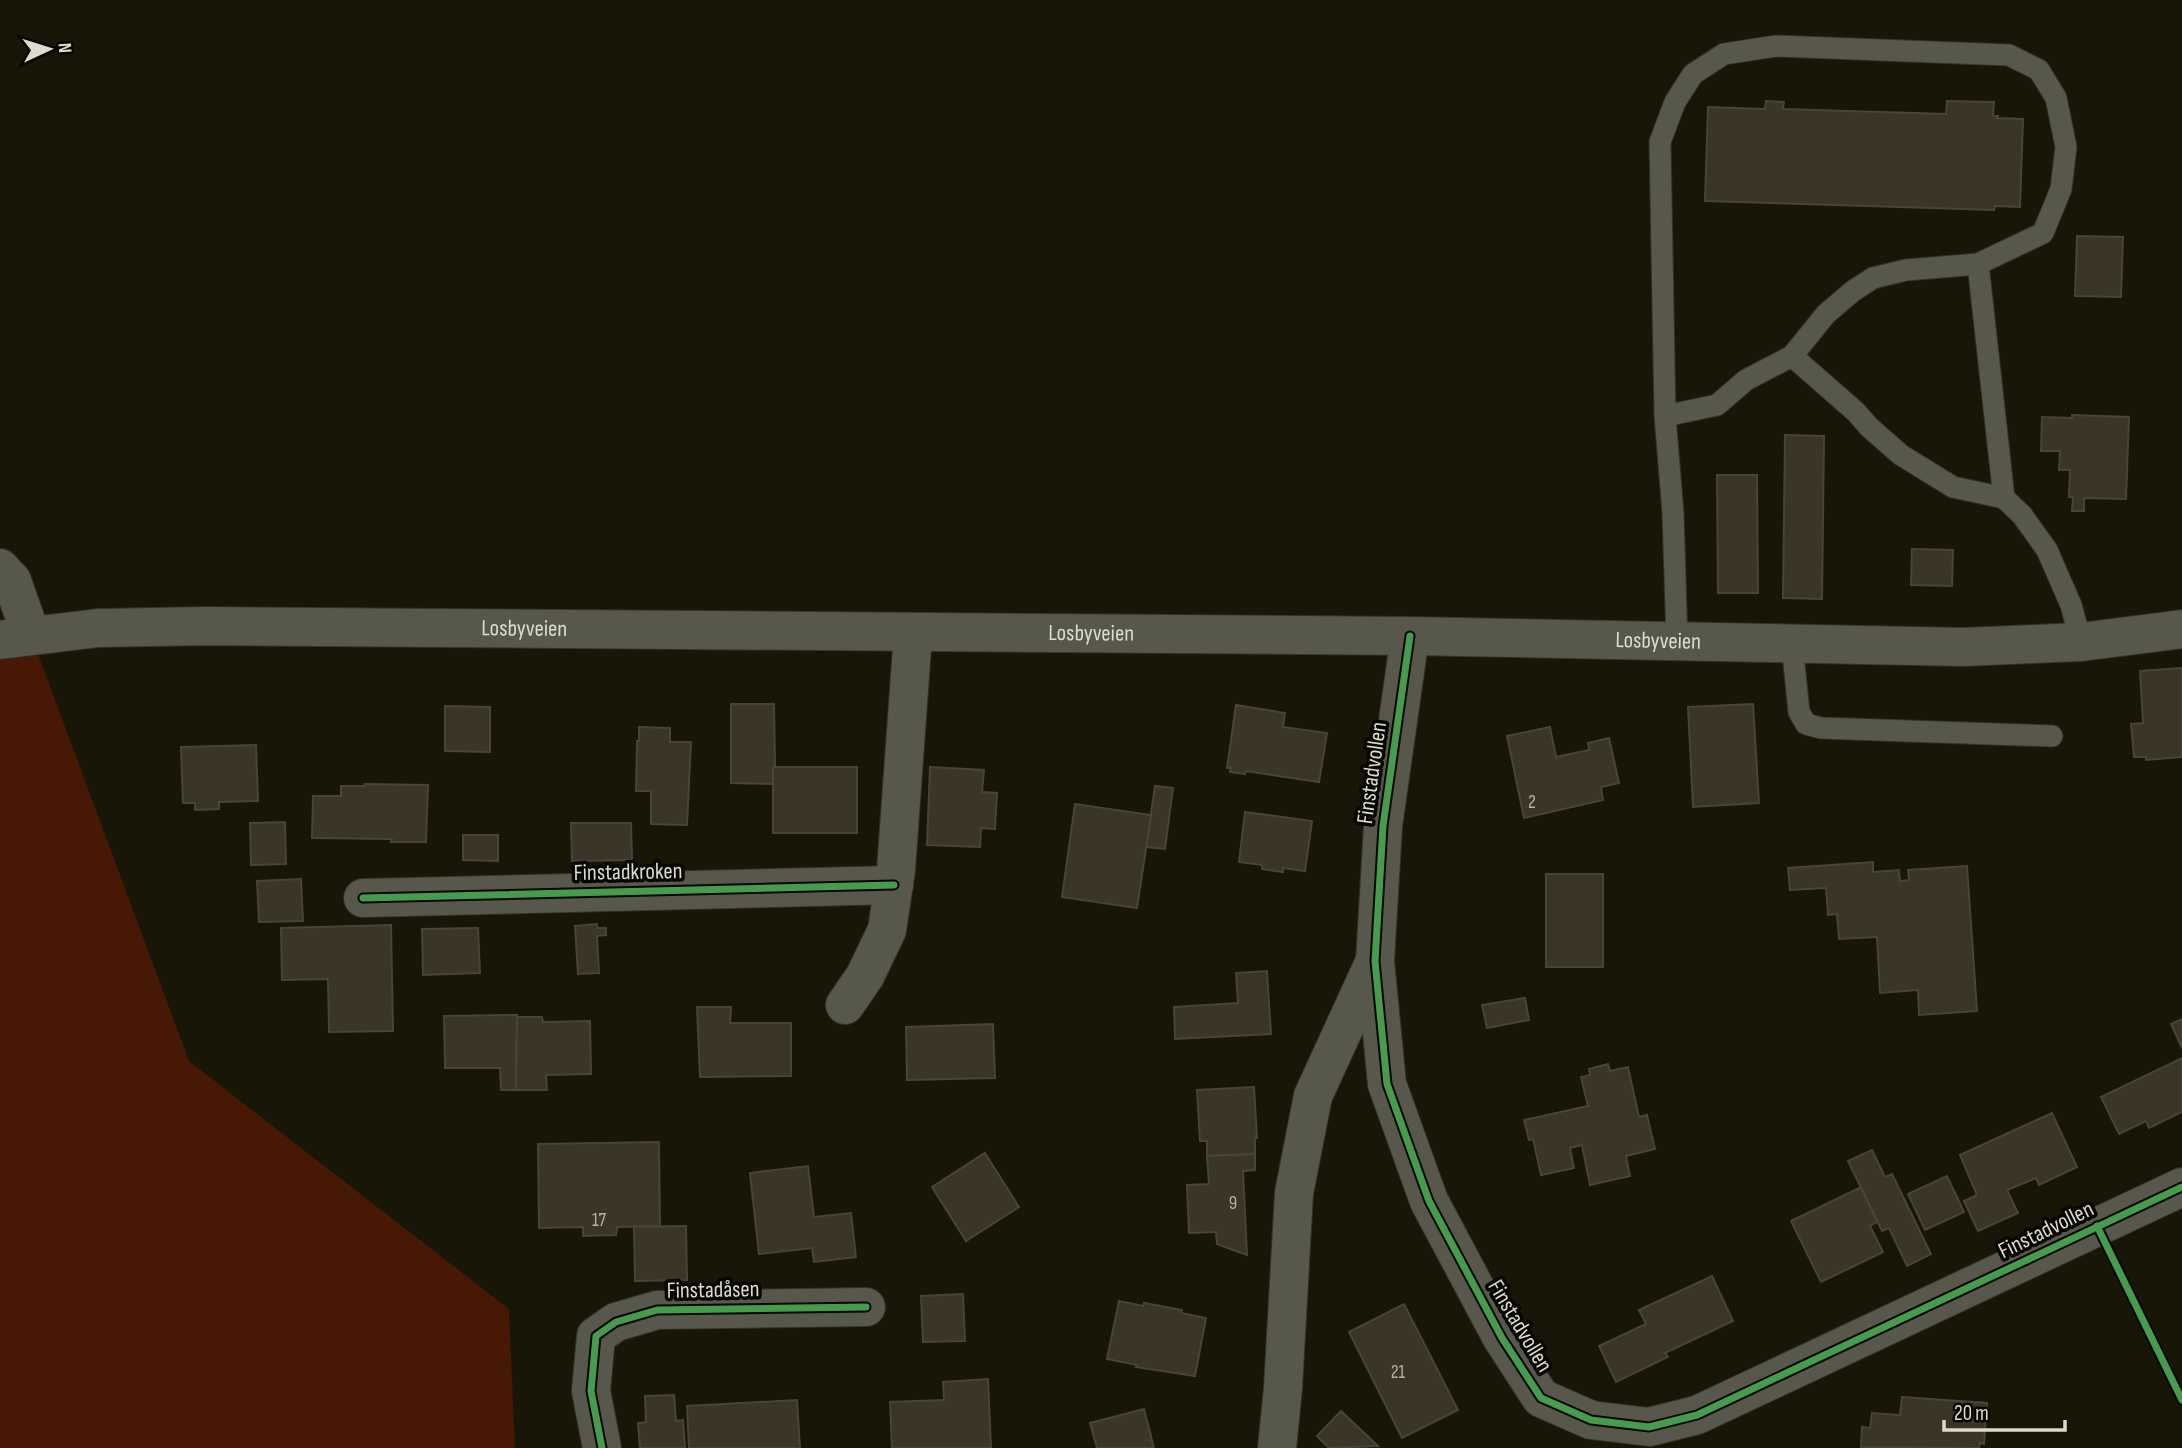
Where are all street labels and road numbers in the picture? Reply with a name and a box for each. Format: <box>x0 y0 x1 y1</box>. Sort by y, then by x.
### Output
street label: Losbyveien <box>481 614 567 643</box>
street label: Losbyveien <box>1048 619 1134 648</box>
street label: Losbyveien <box>1615 626 1701 656</box>
street label: Finstadvollen <box>1351 720 1393 826</box>
street label: Finstadkroken <box>573 857 683 887</box>
street label: Finstadvollen <box>1994 1195 2098 1265</box>
street label: Finstadåsen <box>666 1275 760 1305</box>
street label: Finstadvollen <box>1482 1275 1558 1377</box>

